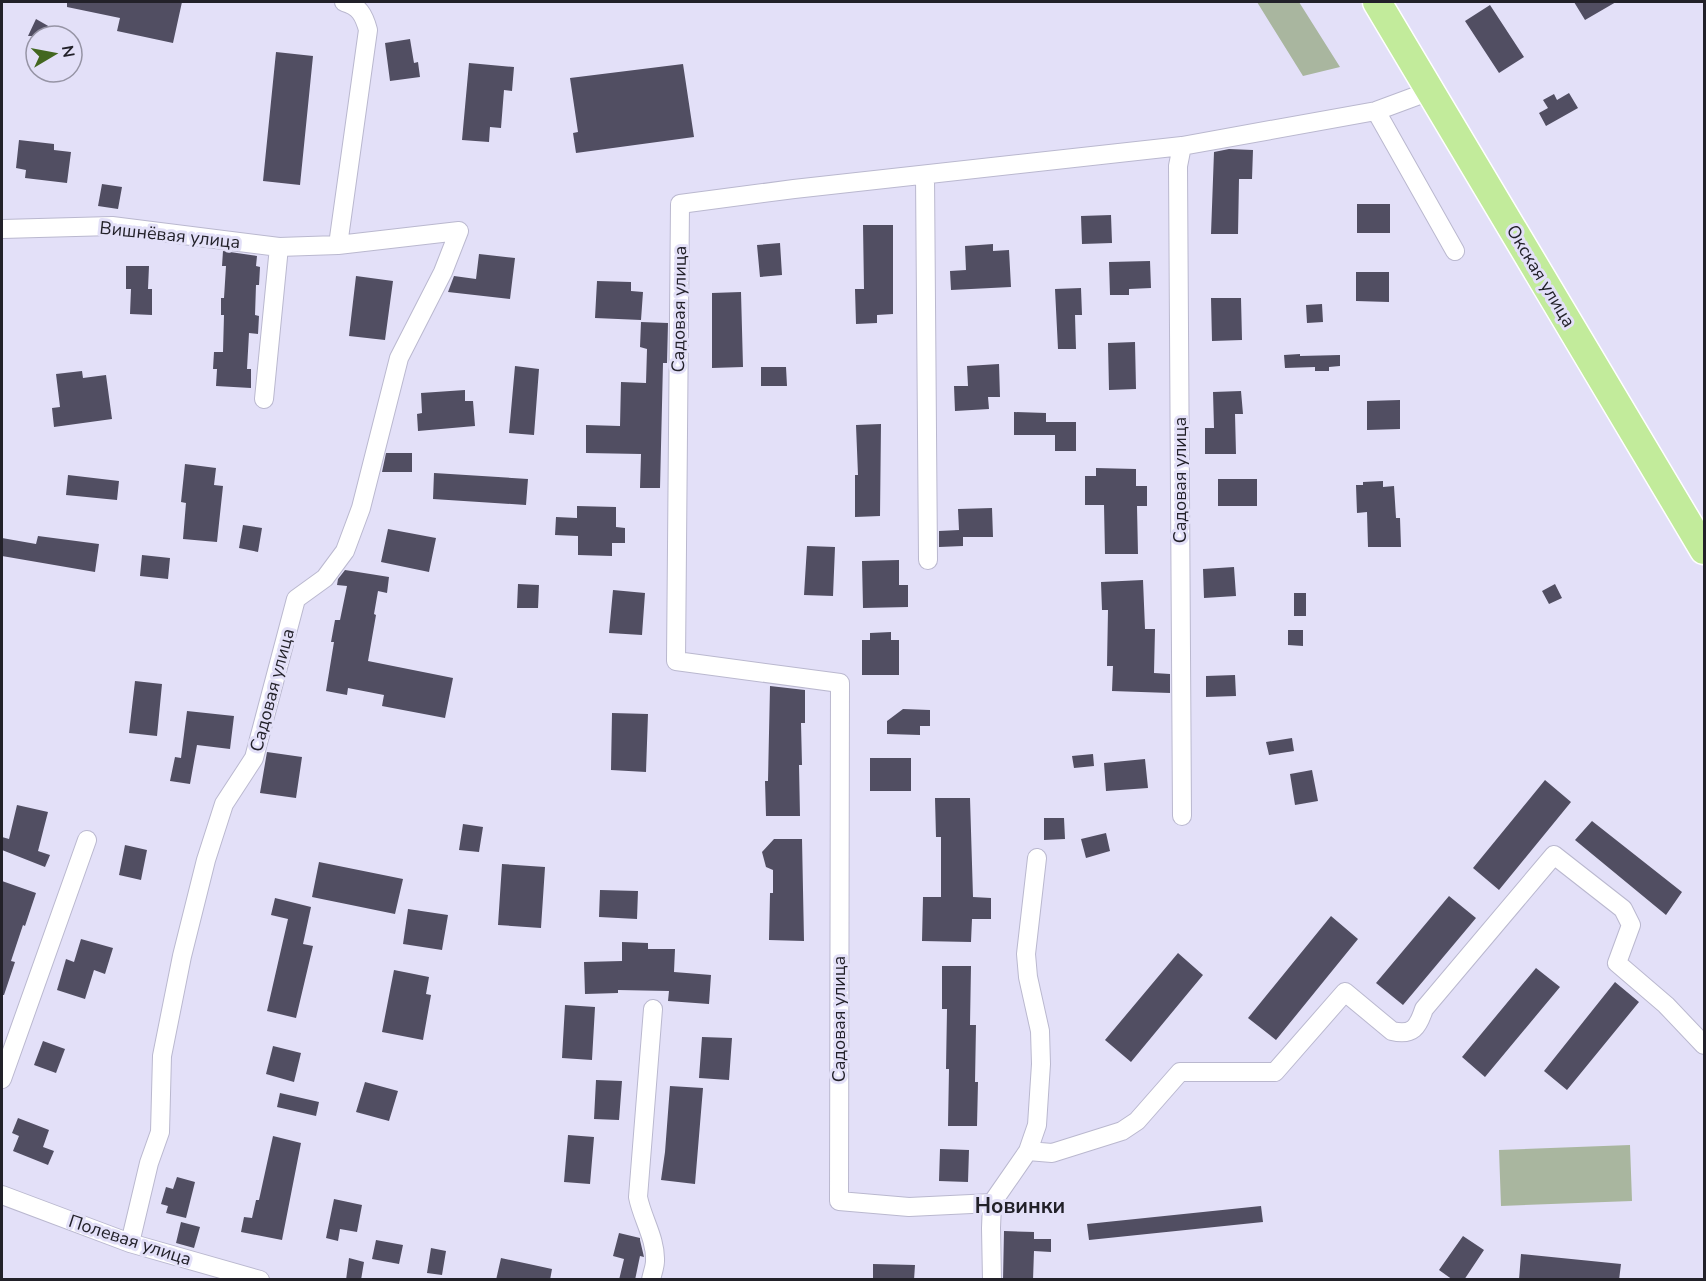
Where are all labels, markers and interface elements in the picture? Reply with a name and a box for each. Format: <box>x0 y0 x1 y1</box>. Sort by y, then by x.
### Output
north arrow <box>24 24 84 84</box>
text: N <box>56 44 80 59</box>
street label: Вишнёвая улица <box>98 216 242 254</box>
street label: Окская улица <box>1501 220 1581 332</box>
street label: Садовая улица <box>666 246 692 372</box>
street label: Садовая улица <box>1168 417 1192 543</box>
street label: Садовая улица <box>244 626 300 754</box>
street label: Садовая улица <box>827 956 851 1082</box>
district label: Новинки <box>975 1192 1065 1220</box>
street label: Полевая улица <box>66 1209 194 1271</box>

